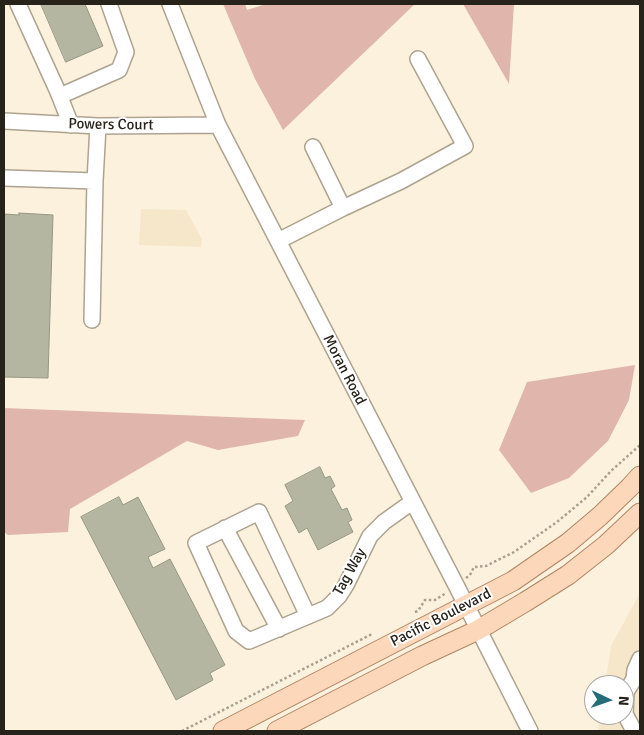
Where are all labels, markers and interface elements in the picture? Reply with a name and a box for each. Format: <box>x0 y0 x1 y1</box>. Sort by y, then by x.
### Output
street label: Powers Court <box>68 115 154 135</box>
street label: Moran Road <box>319 332 369 408</box>
street label: Tag Way <box>330 545 370 599</box>
street label: Pacific Boulevard <box>388 585 494 651</box>
north arrow <box>584 675 634 725</box>
text: N <box>615 695 632 706</box>

